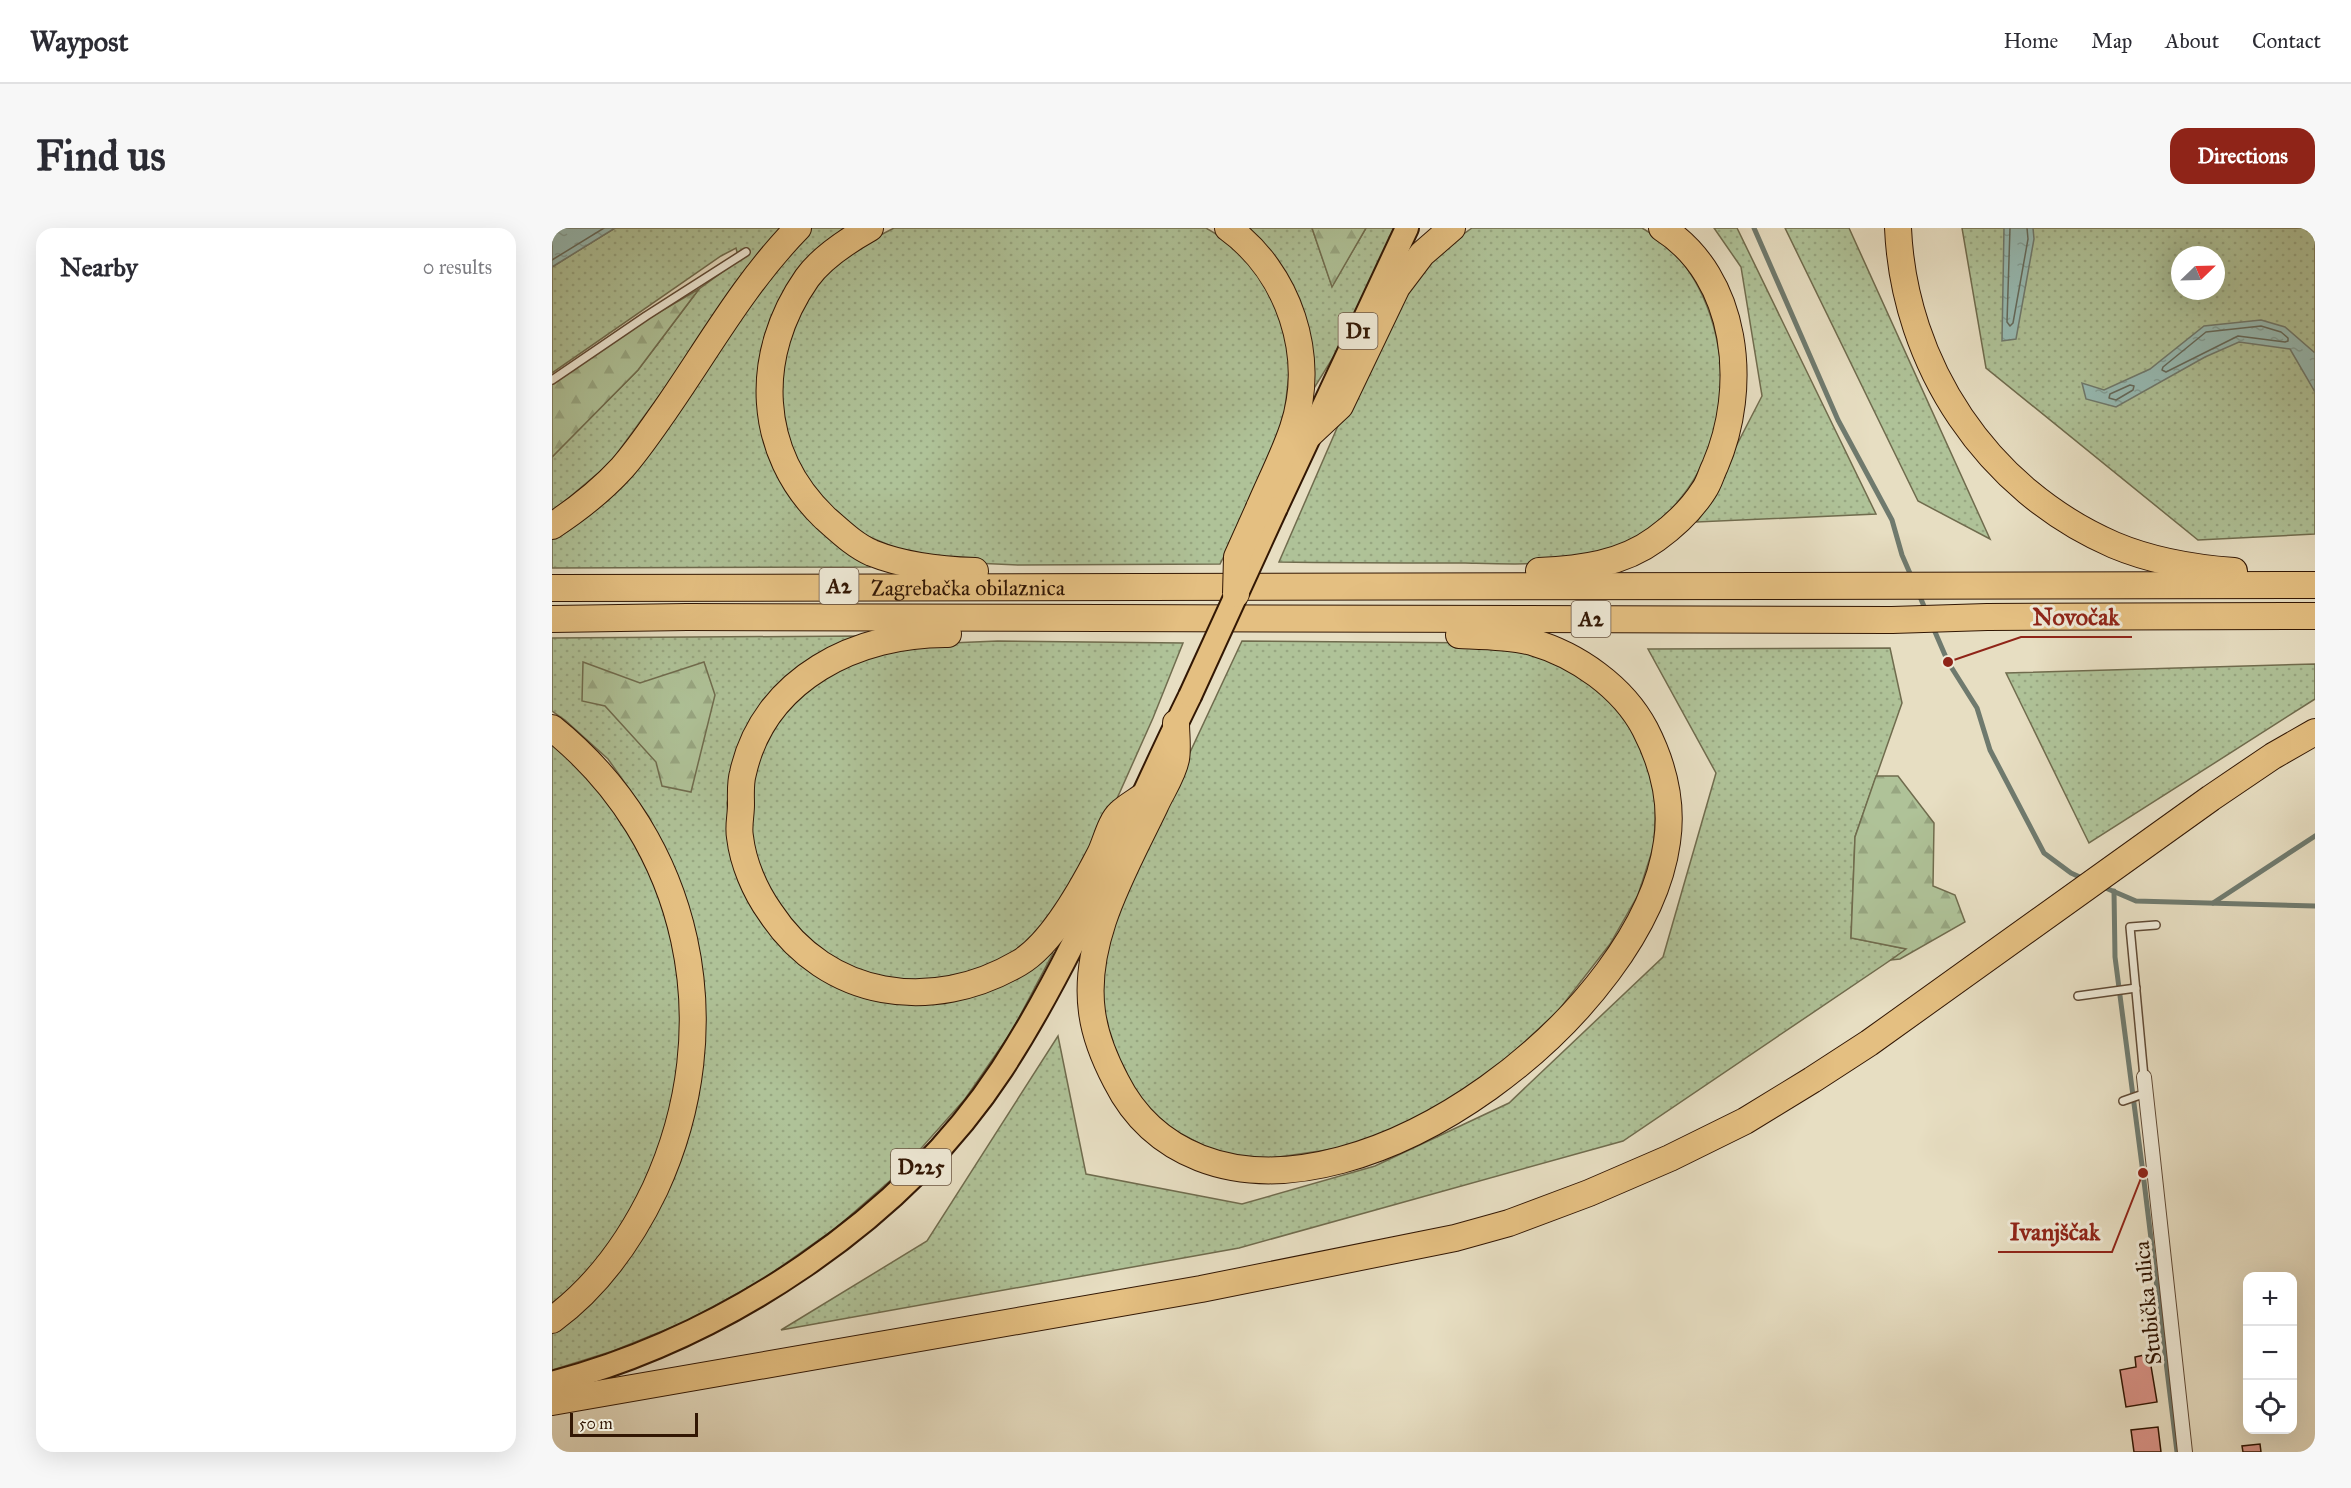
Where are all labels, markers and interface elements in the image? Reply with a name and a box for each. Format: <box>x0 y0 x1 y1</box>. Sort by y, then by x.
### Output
text: Waypost <box>30 24 128 59</box>
text: Home <box>2003 28 2058 54</box>
text: Map <box>2091 28 2132 54</box>
text: About <box>2165 28 2219 54</box>
text: Contact <box>2252 28 2321 54</box>
button: Directions <box>2170 128 2315 184</box>
text: Find us <box>36 130 166 182</box>
north arrow <box>2171 246 2225 300</box>
text: Nearby <box>60 251 138 283</box>
text: 0 results <box>423 255 492 279</box>
road number: D1 <box>1338 313 1378 349</box>
road number: A2 <box>820 568 858 604</box>
street label: Zagrebačka obilaznica <box>871 574 1066 601</box>
callout: Novočak <box>2021 595 2132 637</box>
road number: A2 <box>1572 601 1610 637</box>
text: Novočak <box>2032 602 2120 632</box>
road number: D225 <box>891 1149 951 1185</box>
callout: Ivanjščak <box>1998 1210 2112 1252</box>
text: Ivanjščak <box>2010 1217 2101 1247</box>
street label: Stubička ulica <box>2127 1239 2167 1366</box>
map controls <box>2243 1272 2297 1434</box>
button: + <box>2243 1272 2297 1326</box>
button: − <box>2243 1326 2297 1380</box>
button: locate <box>2243 1380 2297 1434</box>
scale bar <box>570 1410 698 1438</box>
text: 50 m <box>579 1414 613 1433</box>

